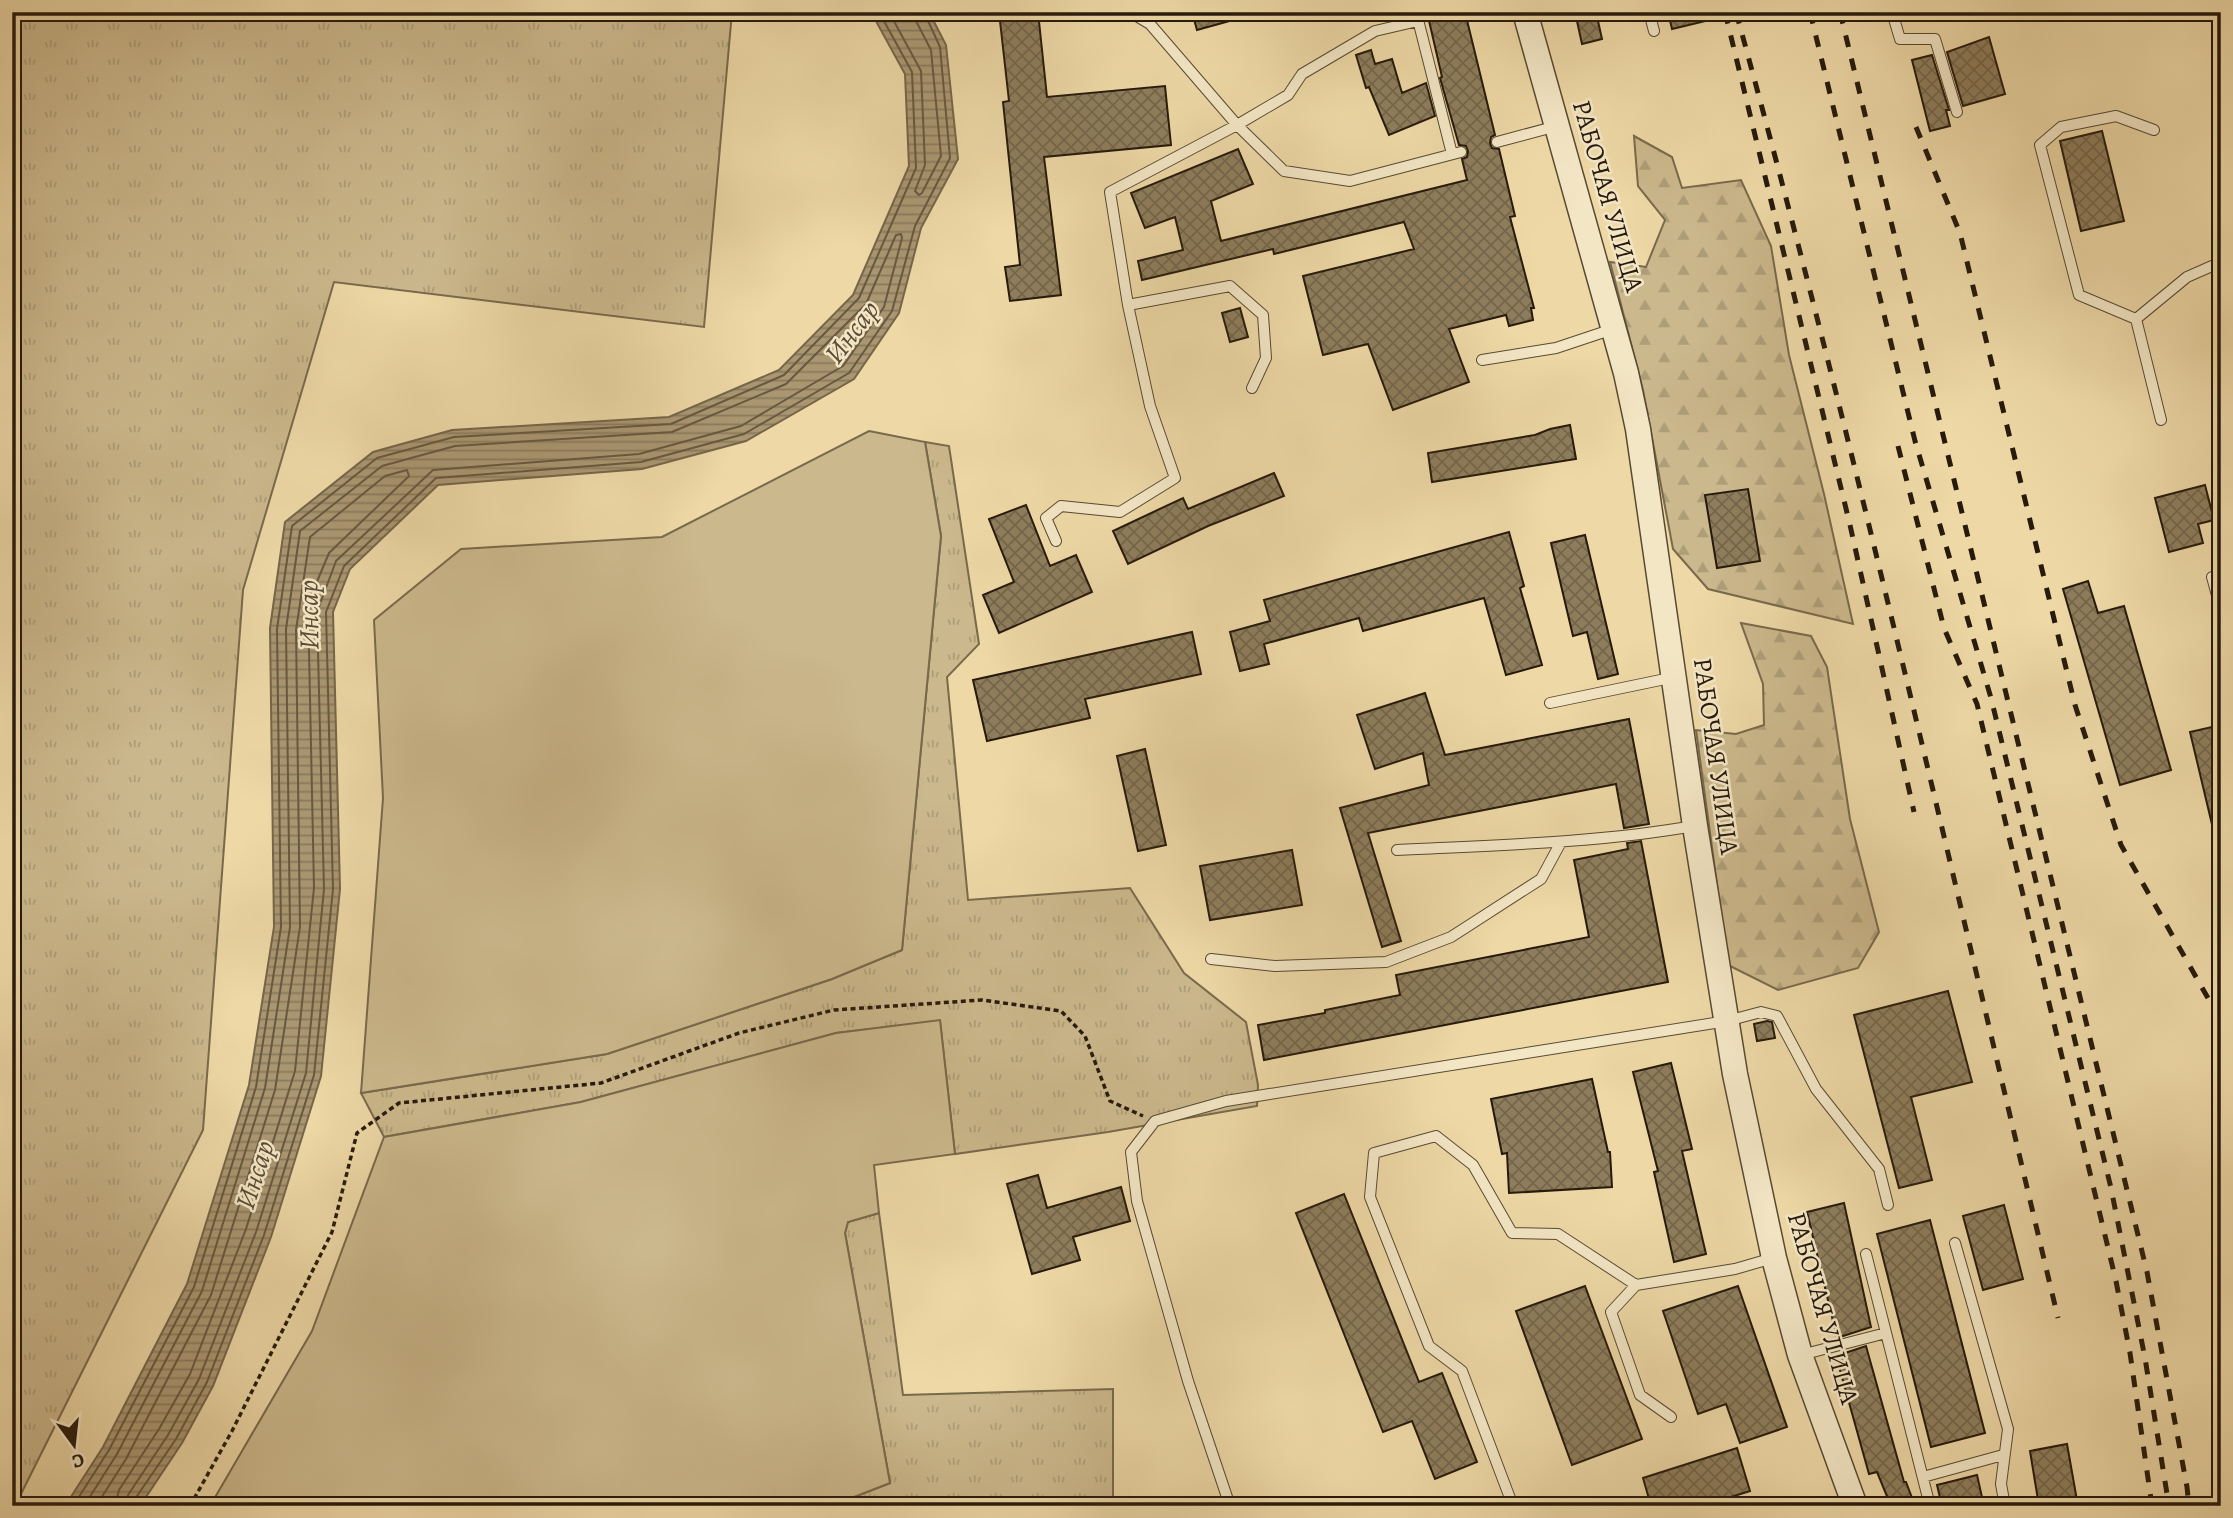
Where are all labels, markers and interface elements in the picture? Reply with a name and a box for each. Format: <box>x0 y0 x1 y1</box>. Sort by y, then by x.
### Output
street label: РАБОЧАЯ УЛИЦА <box>1564 96 1652 297</box>
water label: Инсар <box>816 293 888 371</box>
water label: Инсар <box>289 580 329 650</box>
street label: РАБОЧАЯ УЛИЦА <box>1685 655 1747 857</box>
water label: Инсар <box>226 1136 284 1214</box>
street label: РАБОЧАЯ УЛИЦА <box>1779 1208 1867 1409</box>
north arrow <box>38 1410 108 1480</box>
text: С <box>69 1446 87 1475</box>

